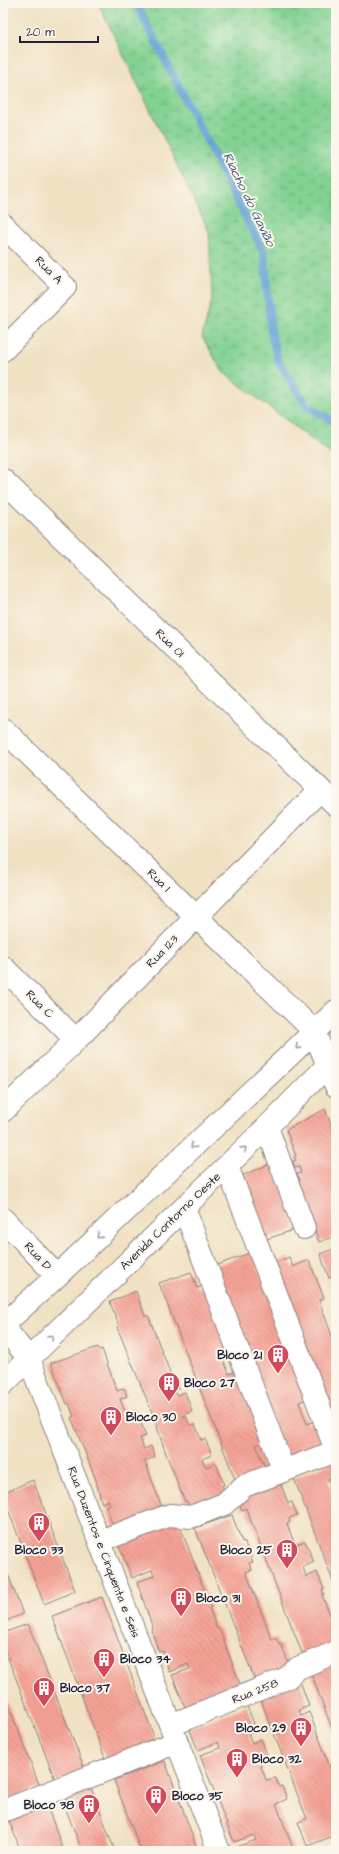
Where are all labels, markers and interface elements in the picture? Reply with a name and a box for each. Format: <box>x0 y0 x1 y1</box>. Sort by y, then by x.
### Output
scale bar <box>20 18 98 44</box>
text: 20 m <box>26 24 55 41</box>
water label: Riacho do Gavião <box>219 149 280 251</box>
street label: Rua A <box>31 253 67 288</box>
street label: Rua 01 <box>151 625 188 662</box>
street label: Rua 1 <box>143 865 175 896</box>
street label: Rua 123 <box>142 931 182 972</box>
street label: Rua C <box>22 986 58 1023</box>
one-way arrow <box>295 1042 303 1050</box>
one-way arrow <box>190 1142 198 1149</box>
one-way arrow <box>239 1146 247 1154</box>
street label: Avenida Contorno Oeste <box>116 1168 225 1274</box>
one-way arrow <box>96 1231 104 1239</box>
street label: Rua D <box>20 1238 55 1274</box>
one-way arrow <box>46 1334 54 1342</box>
building icon: Bloco 21 <box>265 1342 291 1375</box>
place label: Bloco 21 <box>217 1347 262 1364</box>
building icon: Bloco 27 <box>156 1370 182 1403</box>
place label: Bloco 27 <box>184 1375 235 1392</box>
building icon: Bloco 30 <box>98 1404 124 1437</box>
place label: Bloco 30 <box>126 1409 176 1426</box>
street label: Rua Duzentos e Cinquenta e Seis <box>63 1464 144 1640</box>
building icon: Bloco 33 <box>26 1510 52 1543</box>
building icon: Bloco 25 <box>274 1537 300 1570</box>
place label: Bloco 33 <box>15 1542 64 1559</box>
place label: Bloco 25 <box>220 1542 272 1559</box>
building icon: Bloco 31 <box>168 1585 194 1618</box>
place label: Bloco 31 <box>196 1590 240 1607</box>
building icon: Bloco 34 <box>91 1646 117 1679</box>
place label: Bloco 34 <box>120 1651 171 1668</box>
street label: Rua 258 <box>229 1674 281 1708</box>
building icon: Bloco 37 <box>31 1675 57 1708</box>
place label: Bloco 37 <box>60 1680 110 1697</box>
building icon: Bloco 29 <box>288 1715 314 1748</box>
place label: Bloco 29 <box>236 1720 286 1737</box>
building icon: Bloco 32 <box>224 1746 250 1779</box>
place label: Bloco 32 <box>252 1751 301 1768</box>
building icon: Bloco 35 <box>143 1783 169 1816</box>
place label: Bloco 35 <box>172 1788 223 1805</box>
building icon: Bloco 38 <box>76 1792 102 1825</box>
place label: Bloco 38 <box>24 1797 74 1814</box>

